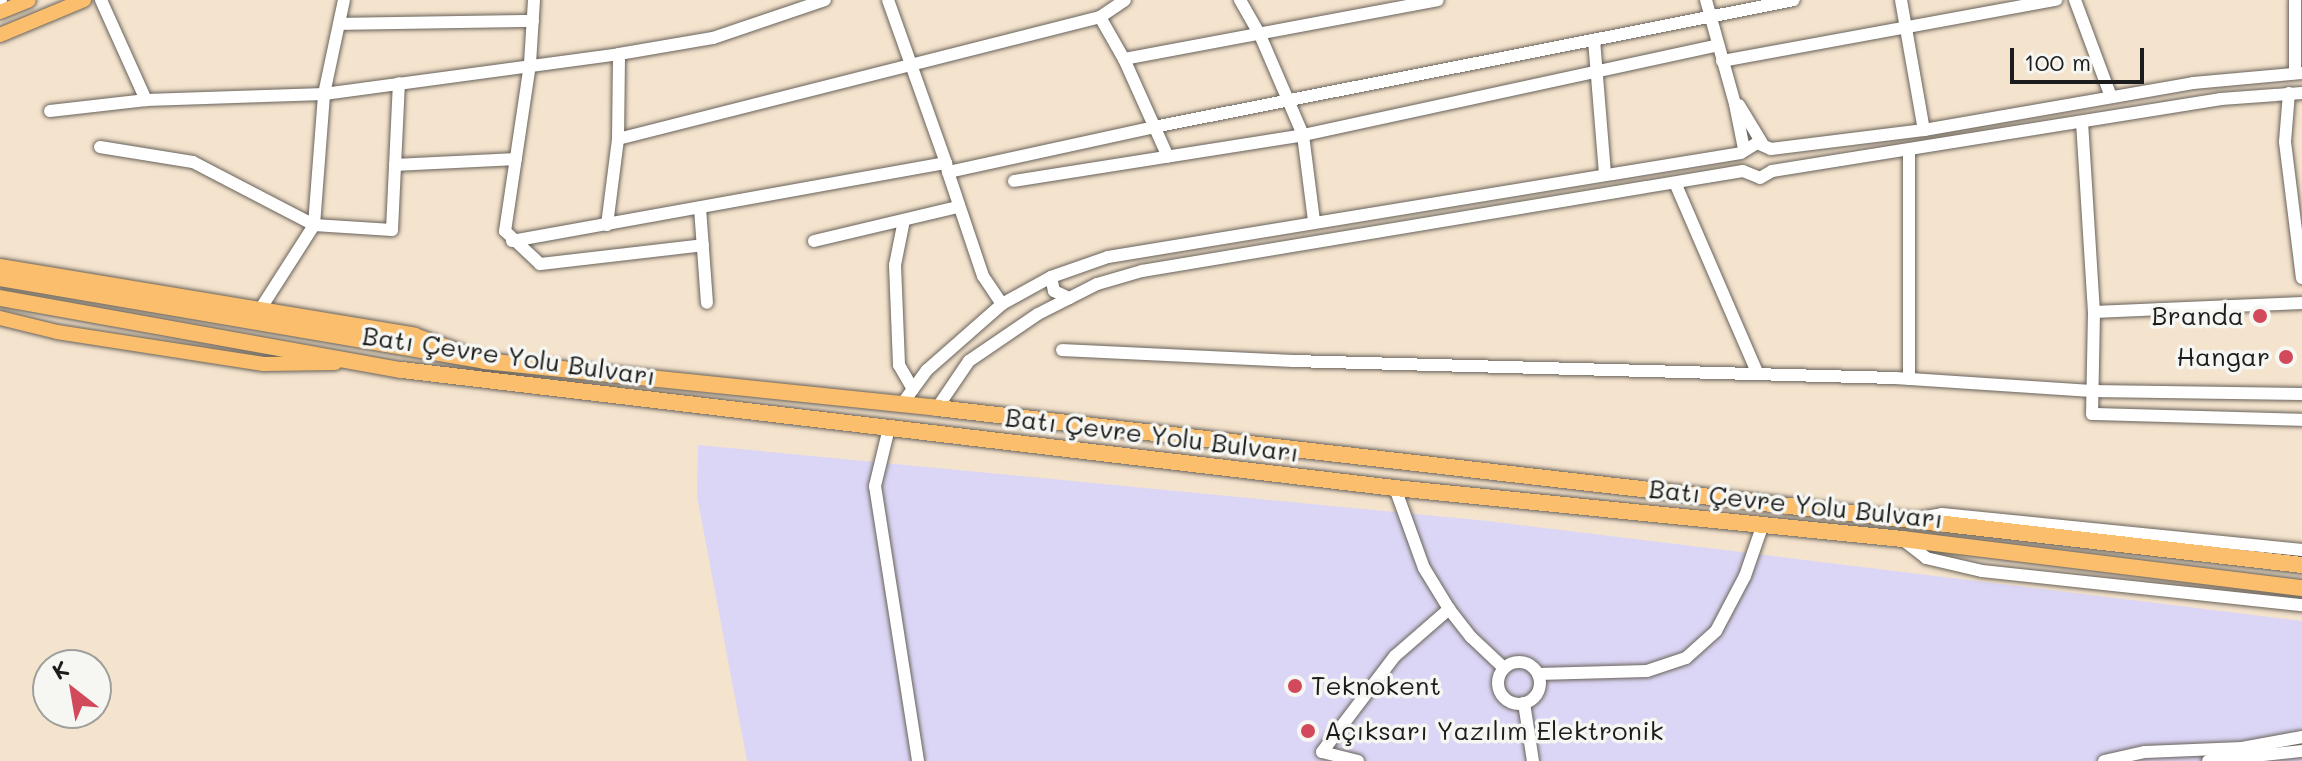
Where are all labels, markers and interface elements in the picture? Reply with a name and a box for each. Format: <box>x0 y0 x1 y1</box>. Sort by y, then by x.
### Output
scale bar <box>2014 32 2148 82</box>
text: 100 m <box>2024 46 2091 77</box>
place label: Branda <box>2152 300 2244 332</box>
marker: Branda <box>2251 307 2269 325</box>
street label: Batı Çevre Yolu Bulvarı <box>360 320 658 392</box>
place label: Hangar <box>2177 341 2270 373</box>
marker: Hangar <box>2277 348 2295 366</box>
street label: Batı Çevre Yolu Bulvarı <box>1003 401 1301 469</box>
street label: Batı Çevre Yolu Bulvarı <box>1647 473 1945 535</box>
north arrow <box>32 649 112 729</box>
text: K <box>47 654 74 686</box>
place label: Teknokent <box>1311 670 1441 702</box>
marker: Teknokent <box>1286 677 1304 695</box>
place label: Açıksarı Yazılım Elektronik <box>1324 715 1664 747</box>
marker: Açıksarı Yazılım Elektronik <box>1299 722 1317 740</box>

